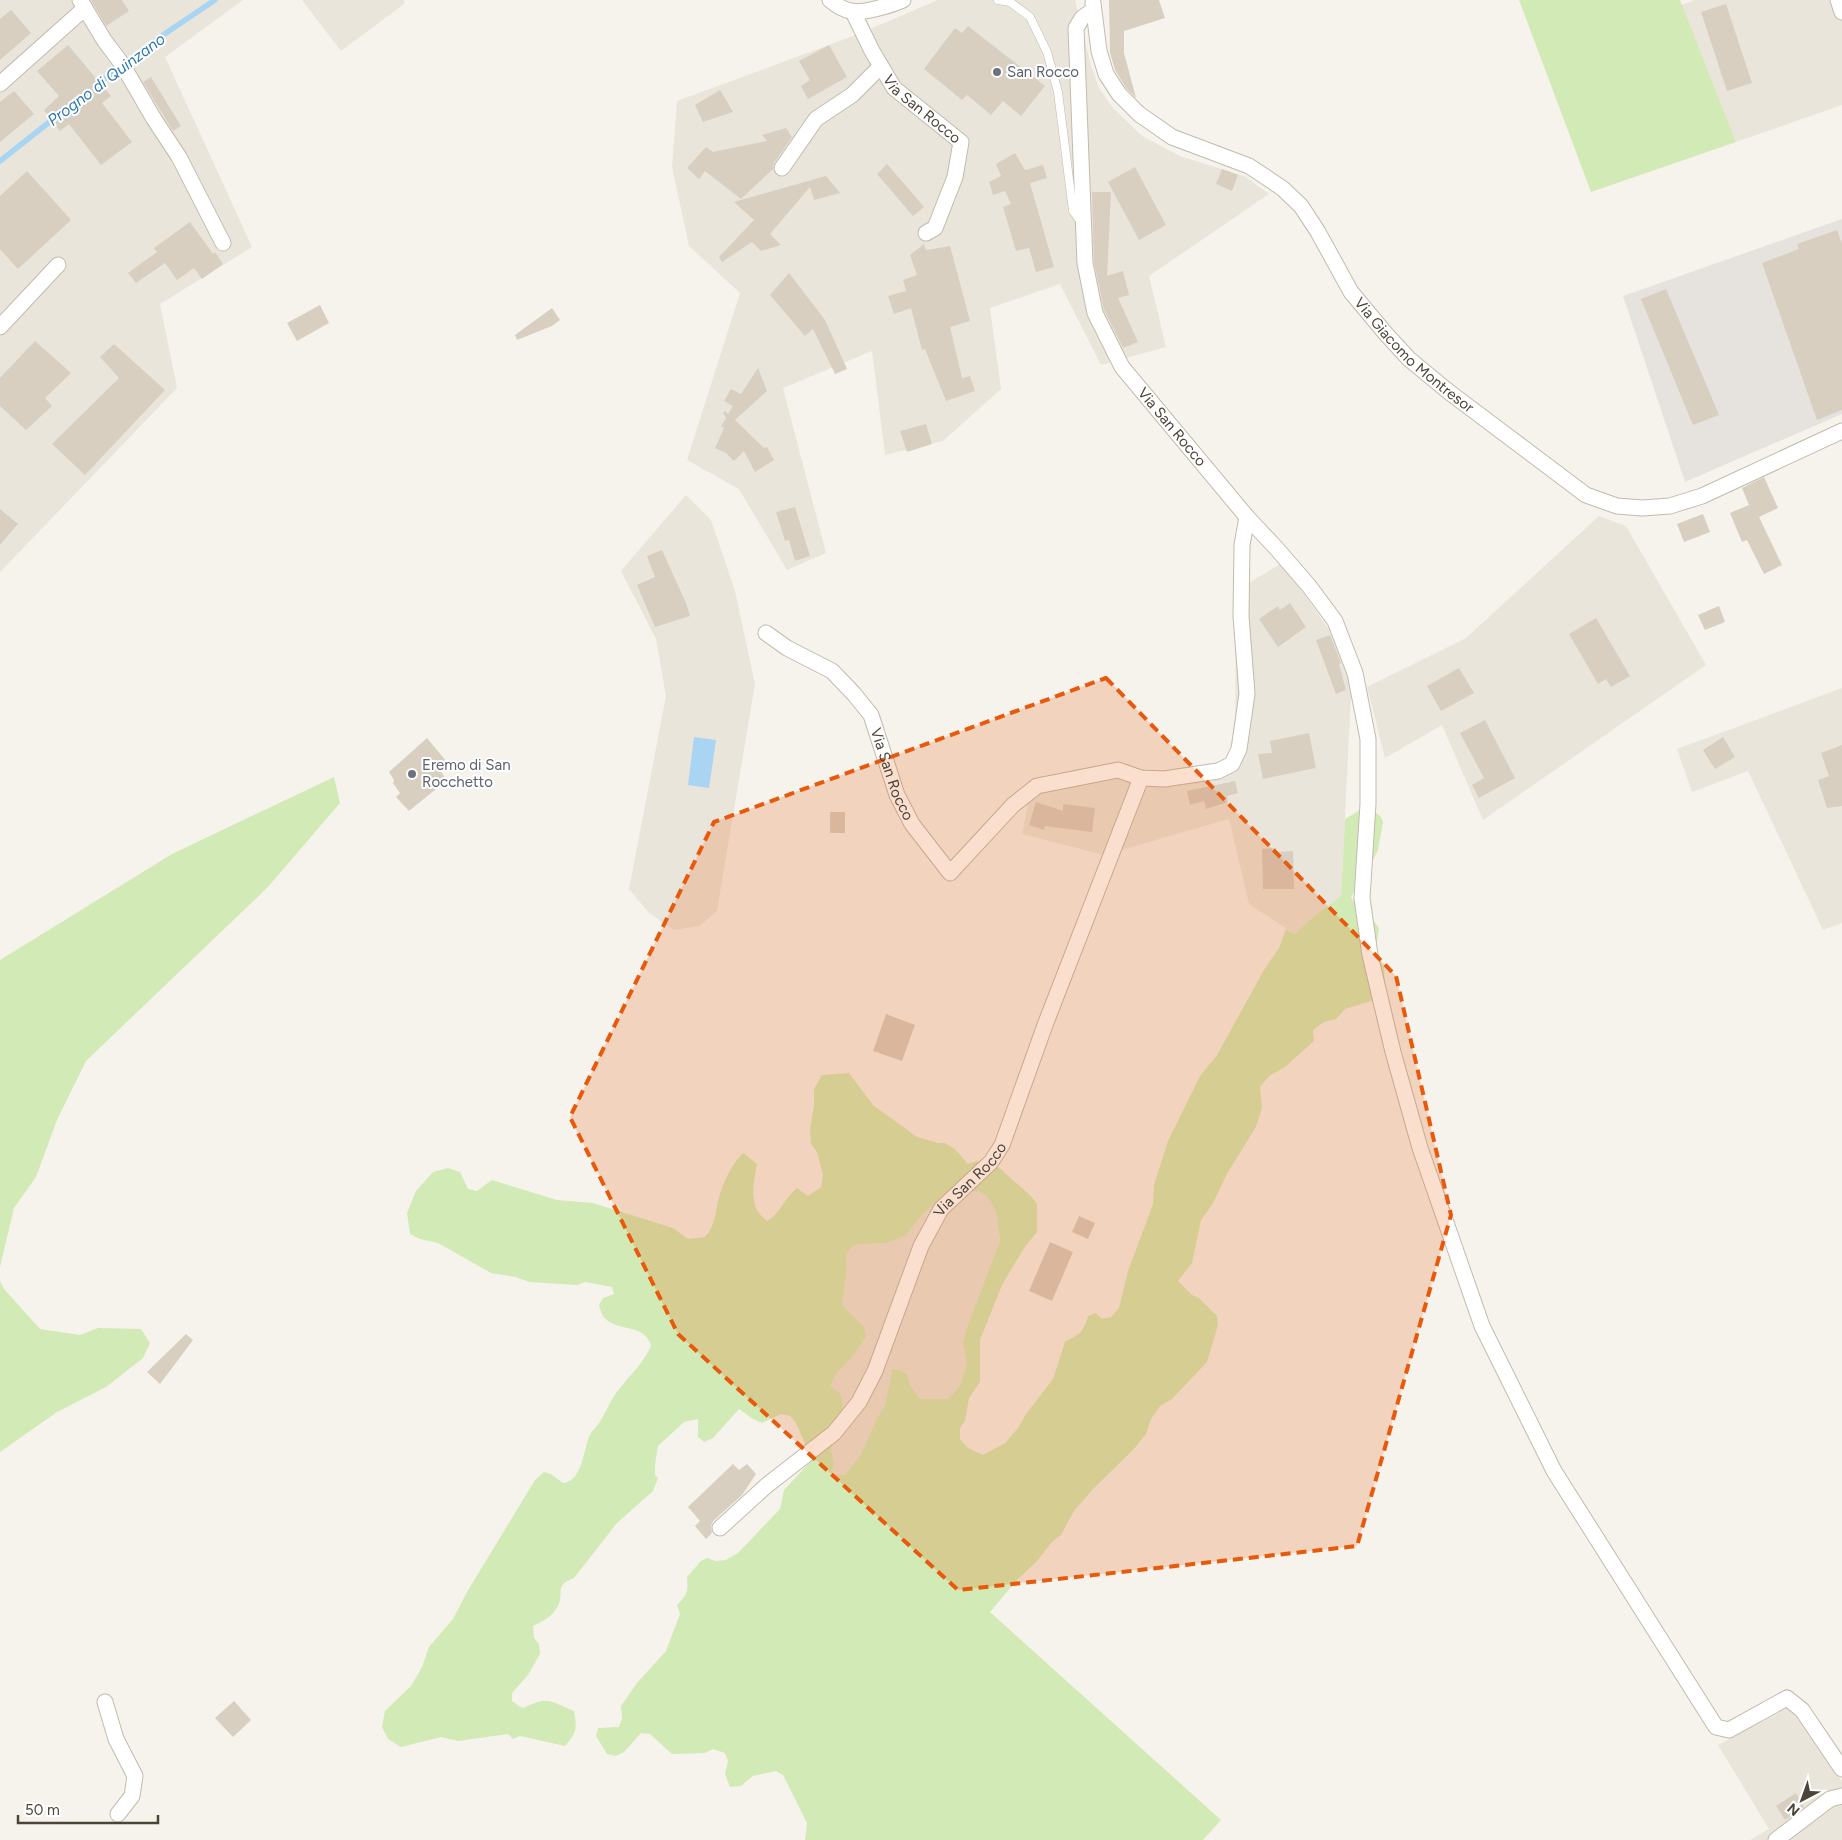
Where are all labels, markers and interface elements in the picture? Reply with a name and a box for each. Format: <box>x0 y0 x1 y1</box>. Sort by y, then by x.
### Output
water label: Progno di Quinzano <box>44 29 169 130</box>
place label: San Rocco <box>1007 63 1079 81</box>
marker: San Rocco <box>991 66 1003 78</box>
street label: Via San Rocco <box>879 71 965 147</box>
street label: Via Giacomo Montresor <box>1350 294 1477 416</box>
street label: Via San Rocco <box>1134 384 1210 470</box>
street label: Via San Rocco <box>867 726 918 824</box>
place label: Eremo di San Rocchetto <box>422 756 511 791</box>
marker: Eremo di San Rocchetto <box>406 768 418 780</box>
street label: Via San Rocco <box>930 1139 1010 1220</box>
north arrow <box>1777 1775 1827 1825</box>
scale bar <box>18 1792 158 1824</box>
text: N <box>1784 1799 1803 1819</box>
text: 50 m <box>25 1801 60 1819</box>

